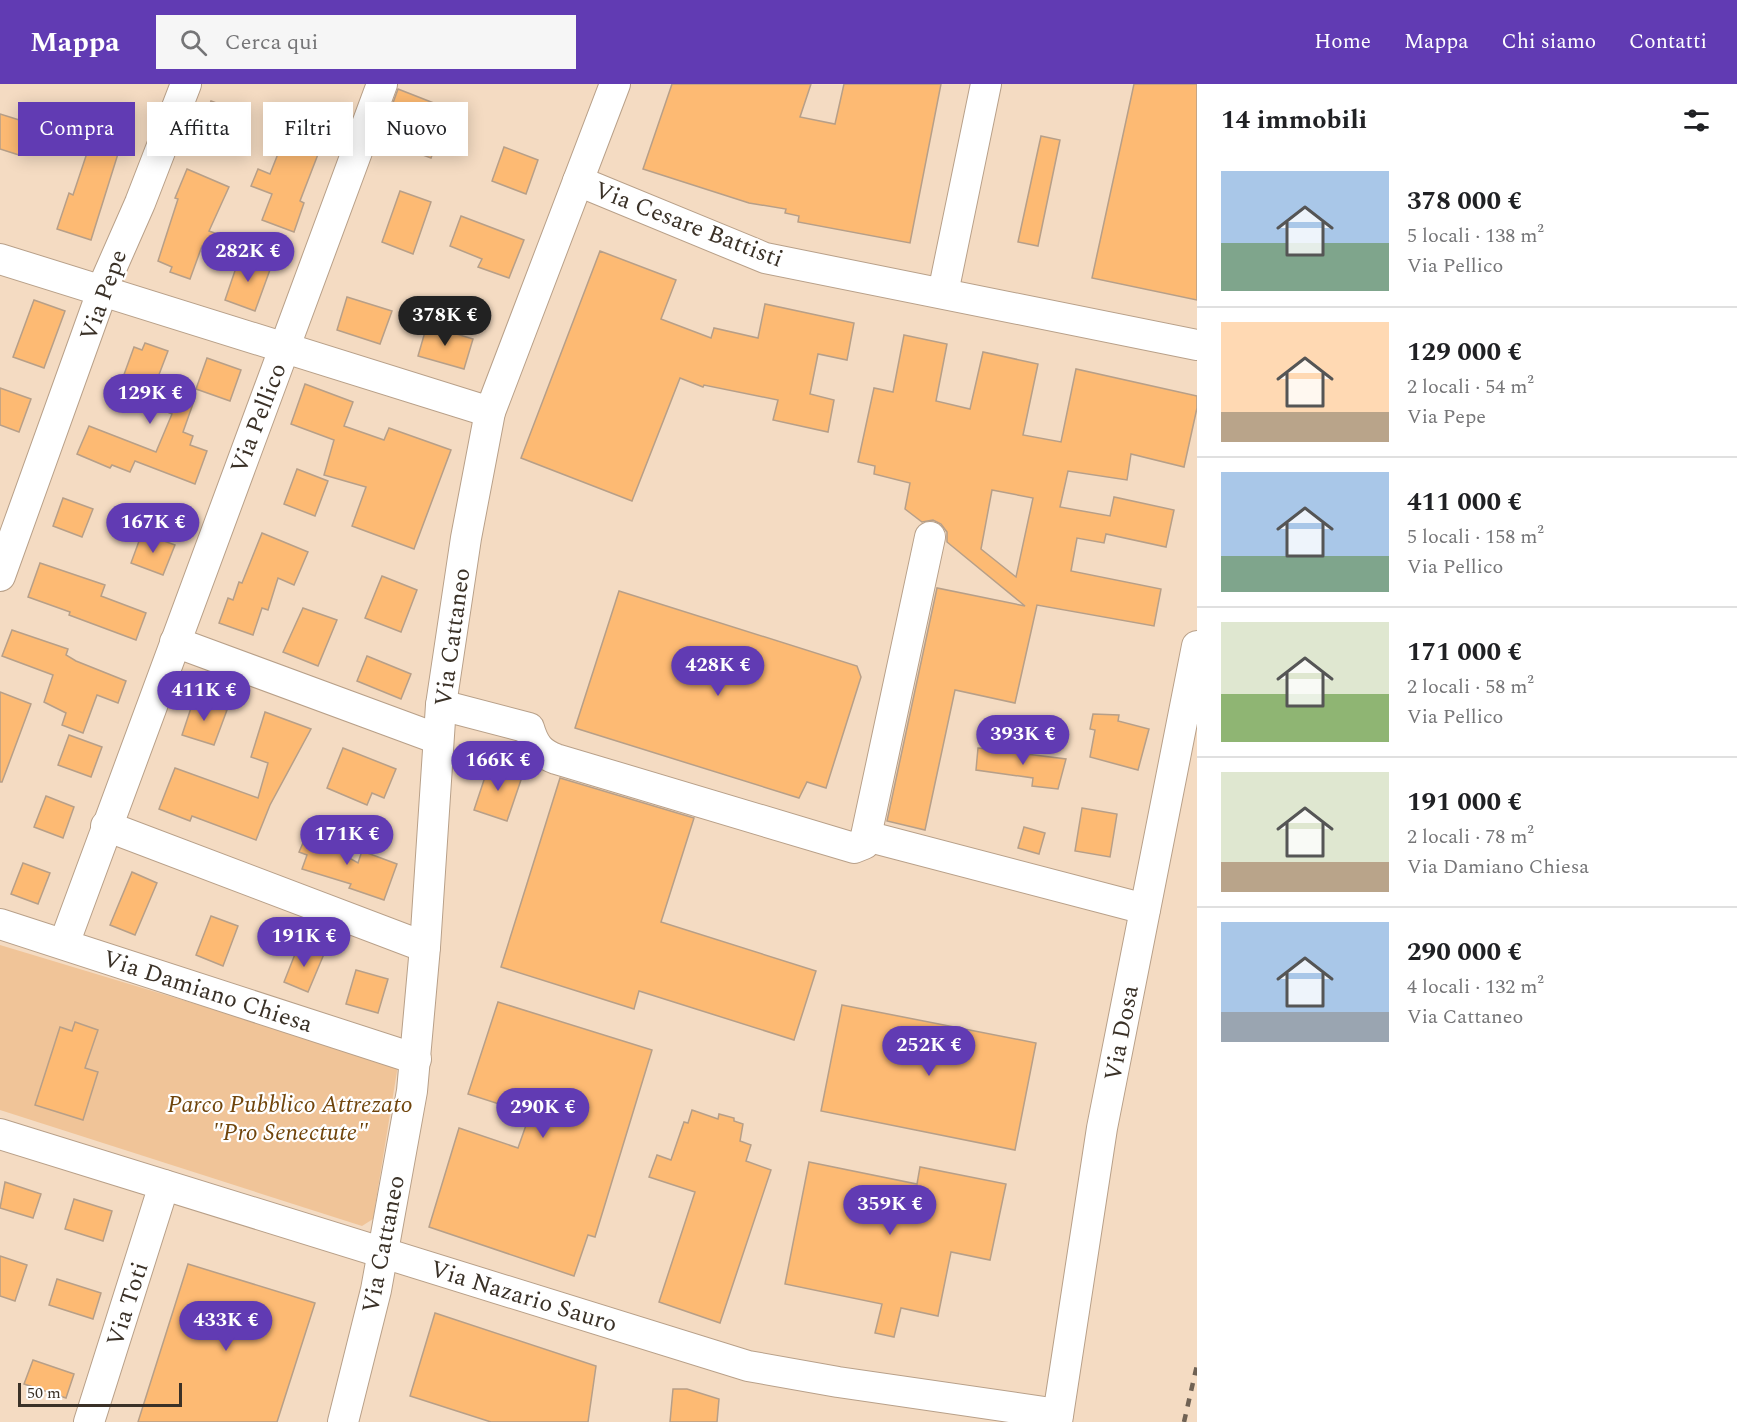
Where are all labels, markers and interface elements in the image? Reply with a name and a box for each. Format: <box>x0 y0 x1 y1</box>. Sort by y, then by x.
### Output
search box <box>156 15 576 69</box>
text: Mappa <box>30 21 120 64</box>
icon: search <box>177 26 210 59</box>
text: Cerca qui <box>225 26 318 59</box>
text: Home <box>1314 26 1371 58</box>
text: Mappa <box>1404 26 1469 58</box>
text: Chi siamo <box>1502 26 1596 58</box>
text: Contatti <box>1629 26 1707 58</box>
text: 14 immobili <box>1221 100 1367 140</box>
chip: Compra <box>18 102 135 156</box>
chip: Affitta <box>147 102 251 156</box>
chip: Filtri <box>263 102 353 156</box>
chip: Nuovo <box>365 102 468 156</box>
icon: filters <box>1680 104 1713 137</box>
street label: Via Cesare Battisti <box>589 172 788 277</box>
text: 378 000 € <box>1407 181 1522 221</box>
icon: home <box>1269 195 1341 267</box>
text: 5 locali · 138 m² <box>1407 221 1544 251</box>
pin: 282K € <box>199 232 297 283</box>
text: 282K € <box>215 236 281 266</box>
street label: Via Pepe <box>71 245 137 346</box>
text: Via Pellico <box>1407 251 1503 281</box>
pin: 378K € <box>396 296 494 347</box>
text: 378K € <box>412 300 478 330</box>
text: 129 000 € <box>1407 332 1522 372</box>
icon: home <box>1269 346 1341 418</box>
street label: Via Pellico <box>221 358 296 479</box>
text: 2 locali · 54 m² <box>1407 372 1534 402</box>
pin: 129K € <box>101 374 199 425</box>
text: 129K € <box>117 378 183 408</box>
text: Via Pepe <box>1407 402 1486 432</box>
text: 411 000 € <box>1407 482 1522 522</box>
icon: home <box>1269 496 1341 568</box>
pin: 167K € <box>104 503 202 554</box>
text: 167K € <box>120 507 186 537</box>
text: 5 locali · 158 m² <box>1407 522 1544 552</box>
text: Via Pellico <box>1407 552 1503 582</box>
street label: Via Cattaneo <box>425 566 481 709</box>
text: 171 000 € <box>1407 632 1522 672</box>
pin: 428K € <box>669 646 767 697</box>
icon: home <box>1269 646 1341 718</box>
text: 428K € <box>685 650 751 680</box>
pin: 411K € <box>155 671 253 722</box>
text: 2 locali · 58 m² <box>1407 672 1534 702</box>
text: 411K € <box>171 675 237 705</box>
text: Via Pellico <box>1407 702 1503 732</box>
pin: 393K € <box>974 715 1072 766</box>
text: 393K € <box>990 719 1056 749</box>
pin: 166K € <box>449 741 547 792</box>
text: 166K € <box>465 745 531 775</box>
text: 191 000 € <box>1407 782 1522 822</box>
icon: home <box>1269 796 1341 868</box>
pin: 171K € <box>298 815 396 866</box>
text: 171K € <box>314 819 380 849</box>
text: 2 locali · 78 m² <box>1407 822 1534 852</box>
text: Via Damiano Chiesa <box>1407 852 1589 882</box>
pin: 191K € <box>255 917 353 968</box>
text: 191K € <box>271 921 337 951</box>
text: 290 000 € <box>1407 932 1522 972</box>
street label: Via Damiano Chiesa <box>98 941 317 1043</box>
icon: home <box>1269 946 1341 1018</box>
text: 4 locali · 132 m² <box>1407 972 1544 1002</box>
street label: Via Dosa <box>1095 982 1149 1084</box>
text: Via Cattaneo <box>1407 1002 1523 1032</box>
pin: 252K € <box>880 1026 978 1077</box>
text: 252K € <box>896 1030 962 1060</box>
park label: Parco Pubblico Attrezato "Pro Senectute" <box>167 1087 413 1151</box>
pin: 290K € <box>494 1088 592 1139</box>
text: 290K € <box>510 1092 576 1122</box>
street label: Via Cattaneo <box>353 1172 415 1316</box>
pin: 359K € <box>841 1185 939 1236</box>
text: 359K € <box>857 1189 923 1219</box>
street label: Via Nazario Sauro <box>426 1251 622 1342</box>
street label: Via Toti <box>97 1257 159 1351</box>
pin: 433K € <box>177 1301 275 1352</box>
text: 433K € <box>193 1305 259 1335</box>
scale bar <box>18 1380 182 1408</box>
text: 50 m <box>27 1381 61 1405</box>

